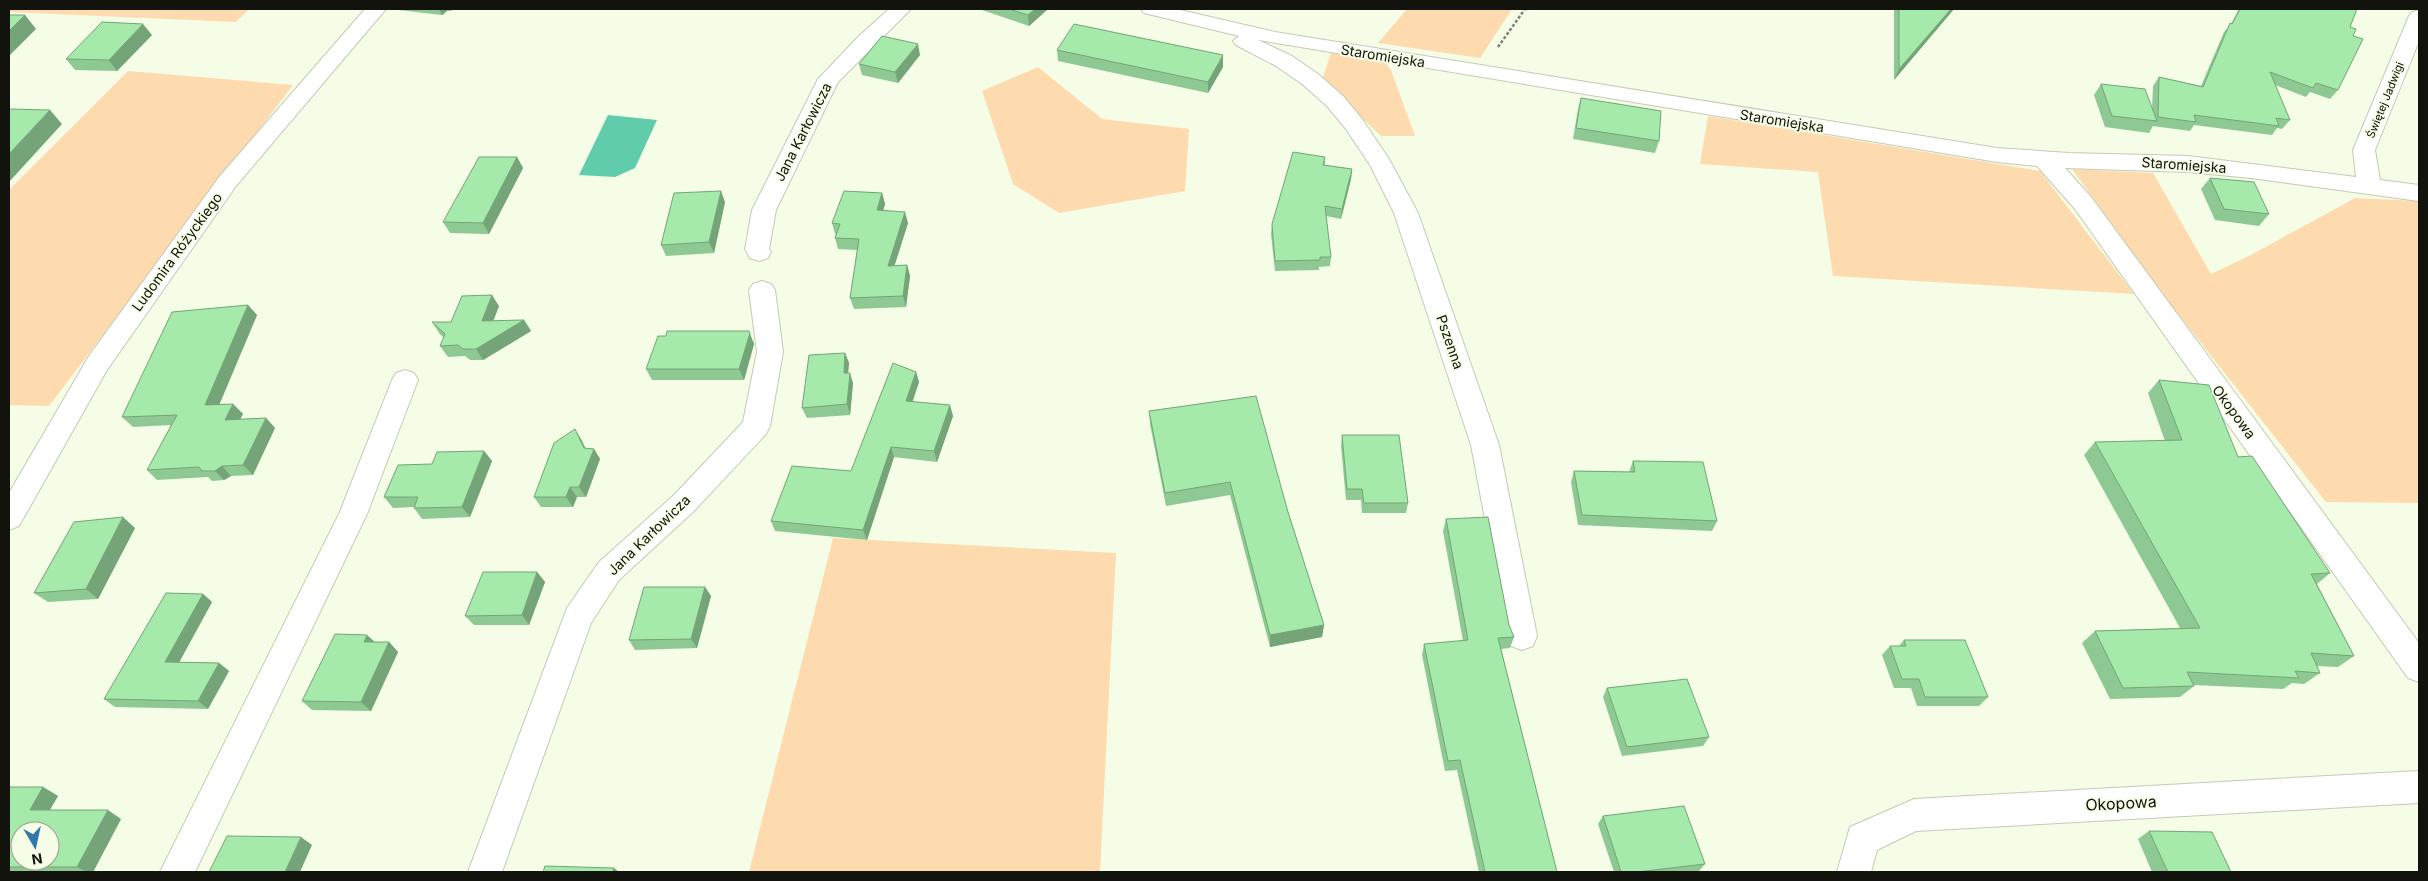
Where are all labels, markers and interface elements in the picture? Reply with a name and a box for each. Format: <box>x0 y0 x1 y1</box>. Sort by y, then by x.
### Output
street label: Staromiejska <box>1340 40 1426 71</box>
street label: Świętej Jadwigi <box>2363 60 2407 140</box>
street label: Jana Karłowicza <box>770 80 835 184</box>
street label: Staromiejska <box>1739 105 1825 136</box>
street label: Staromiejska <box>2141 153 2227 176</box>
street label: Ludomira Różyckiego <box>128 189 225 314</box>
street label: Pszenna <box>1433 312 1468 371</box>
street label: Okopowa <box>2209 381 2260 442</box>
street label: Jana Karłowicza <box>604 491 694 578</box>
street label: Okopowa <box>2085 791 2157 815</box>
north arrow <box>10 821 60 871</box>
text: N <box>31 850 44 869</box>

